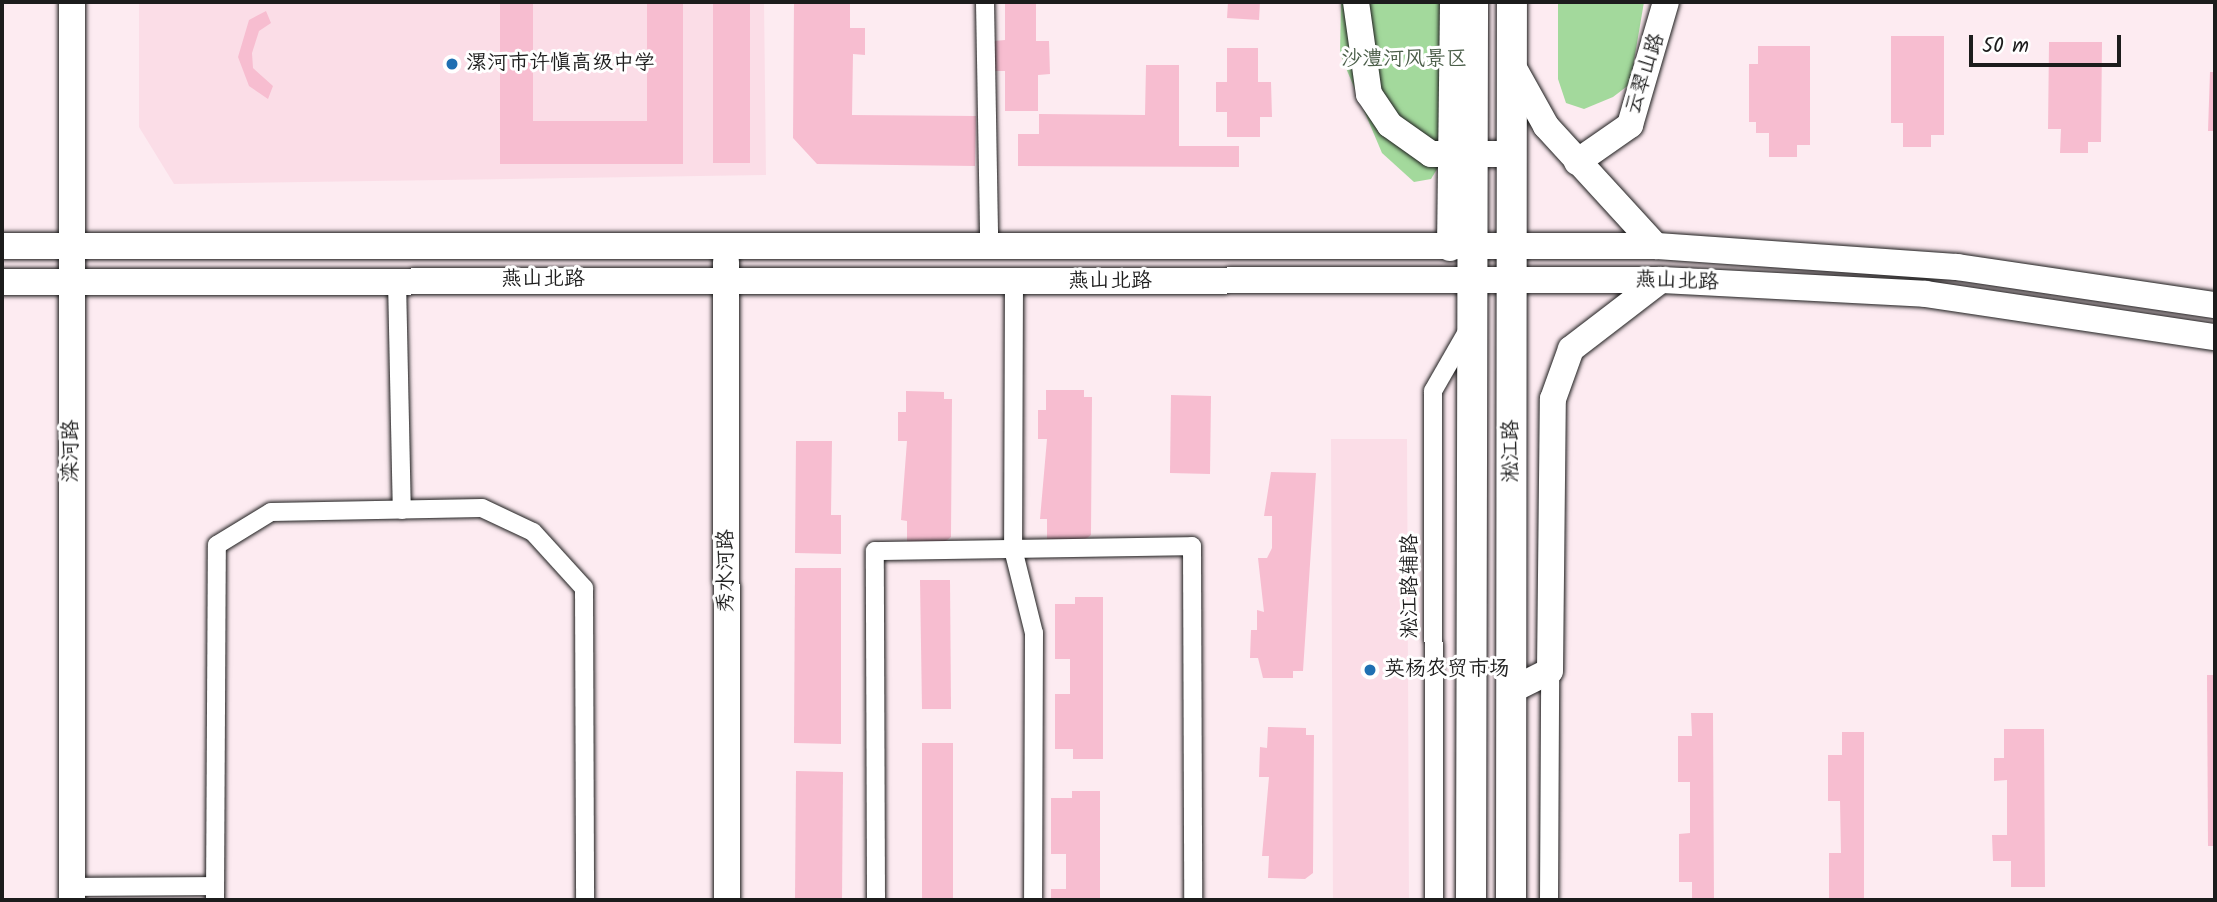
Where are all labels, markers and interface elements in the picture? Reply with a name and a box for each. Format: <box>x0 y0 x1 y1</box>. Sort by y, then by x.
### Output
scale bar <box>1972 21 2124 65</box>
street label: 云翠山路 <box>1621 30 1671 118</box>
text: 50 m <box>1982 30 2029 63</box>
park label: 沙澧河风景区 <box>1341 47 1467 73</box>
place label: 漯河市许慎高级中学 <box>466 51 655 77</box>
marker: 漯河市许慎高级中学 <box>444 56 460 72</box>
street label: 燕山北路 <box>501 267 585 293</box>
street label: 燕山北路 <box>1635 268 1719 296</box>
street label: 燕山北路 <box>1068 269 1152 295</box>
street label: 滦河路 <box>59 420 85 482</box>
street label: 淞江路 <box>1499 420 1525 482</box>
street label: 秀水河路 <box>714 529 740 613</box>
street label: 淞江路辅路 <box>1398 534 1424 638</box>
place label: 英杨农贸市场 <box>1384 657 1510 683</box>
marker: 英杨农贸市场 <box>1362 662 1378 678</box>

